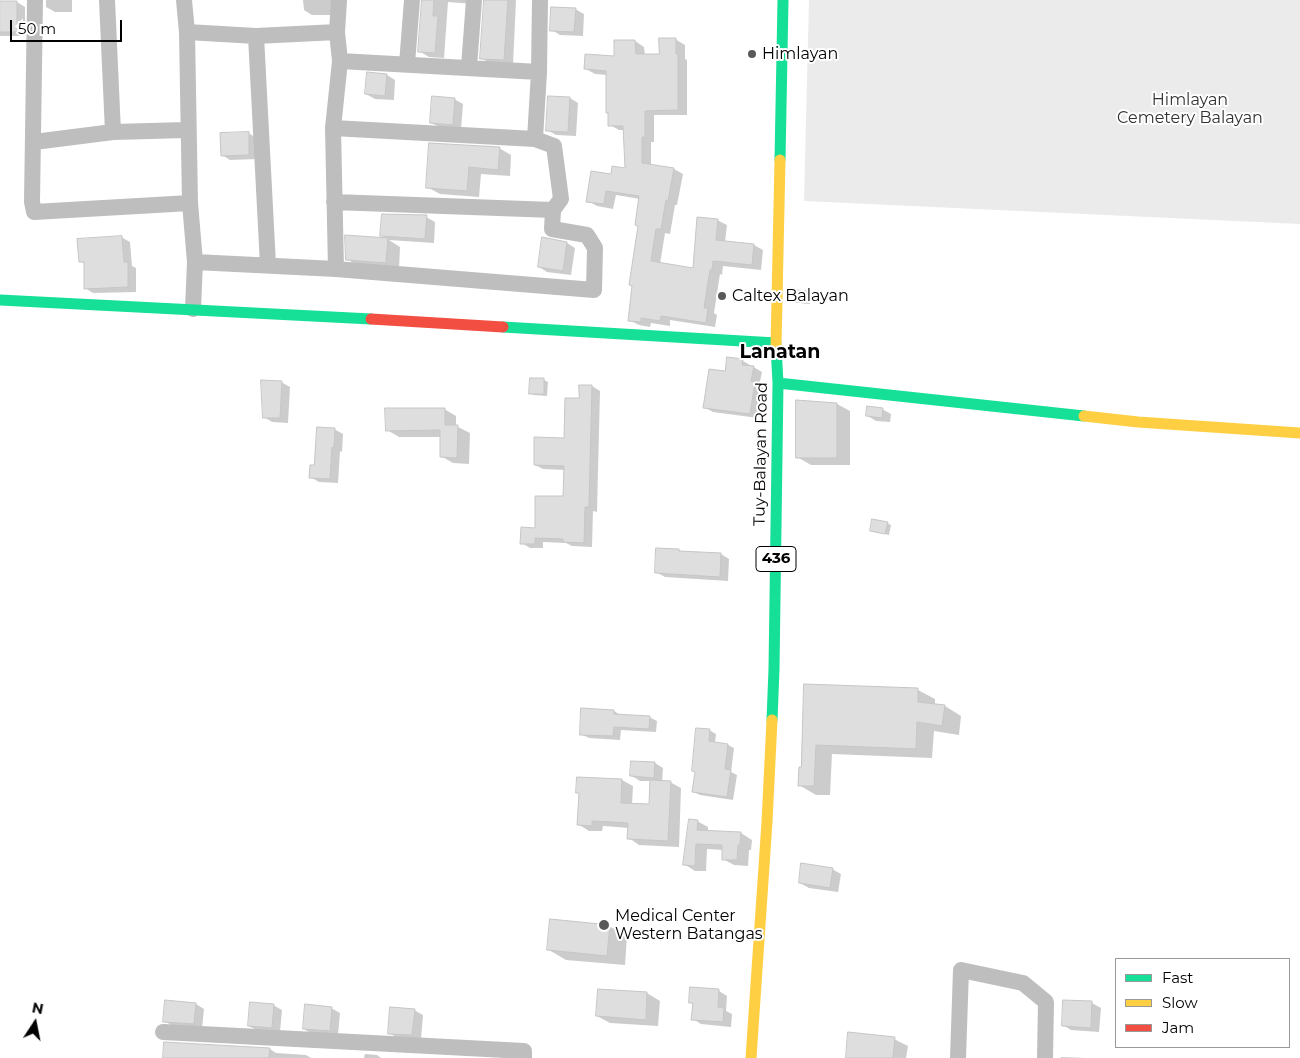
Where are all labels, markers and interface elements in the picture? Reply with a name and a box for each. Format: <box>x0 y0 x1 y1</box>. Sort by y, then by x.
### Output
scale bar <box>12 10 125 42</box>
text: 50 m <box>18 19 56 38</box>
place label: Himlayan <box>762 44 838 64</box>
marker: Himlayan <box>746 48 758 60</box>
park label: Himlayan Cemetery Balayan <box>1117 90 1263 128</box>
place label: Caltex Balayan <box>732 286 849 306</box>
marker: Caltex Balayan <box>716 290 728 302</box>
district label: Lanatan <box>740 341 820 363</box>
street label: Tuy-Balayan Road <box>750 382 772 526</box>
road number: 436 <box>756 546 796 572</box>
place label: Medical Center Western Batangas <box>615 906 763 944</box>
marker: Medical Center Western Batangas <box>597 918 611 932</box>
legend <box>1115 958 1290 1048</box>
text: Fast <box>1162 968 1193 987</box>
text: Slow <box>1162 993 1198 1012</box>
north arrow <box>10 998 60 1048</box>
text: N <box>31 998 45 1018</box>
text: Jam <box>1162 1018 1194 1037</box>

